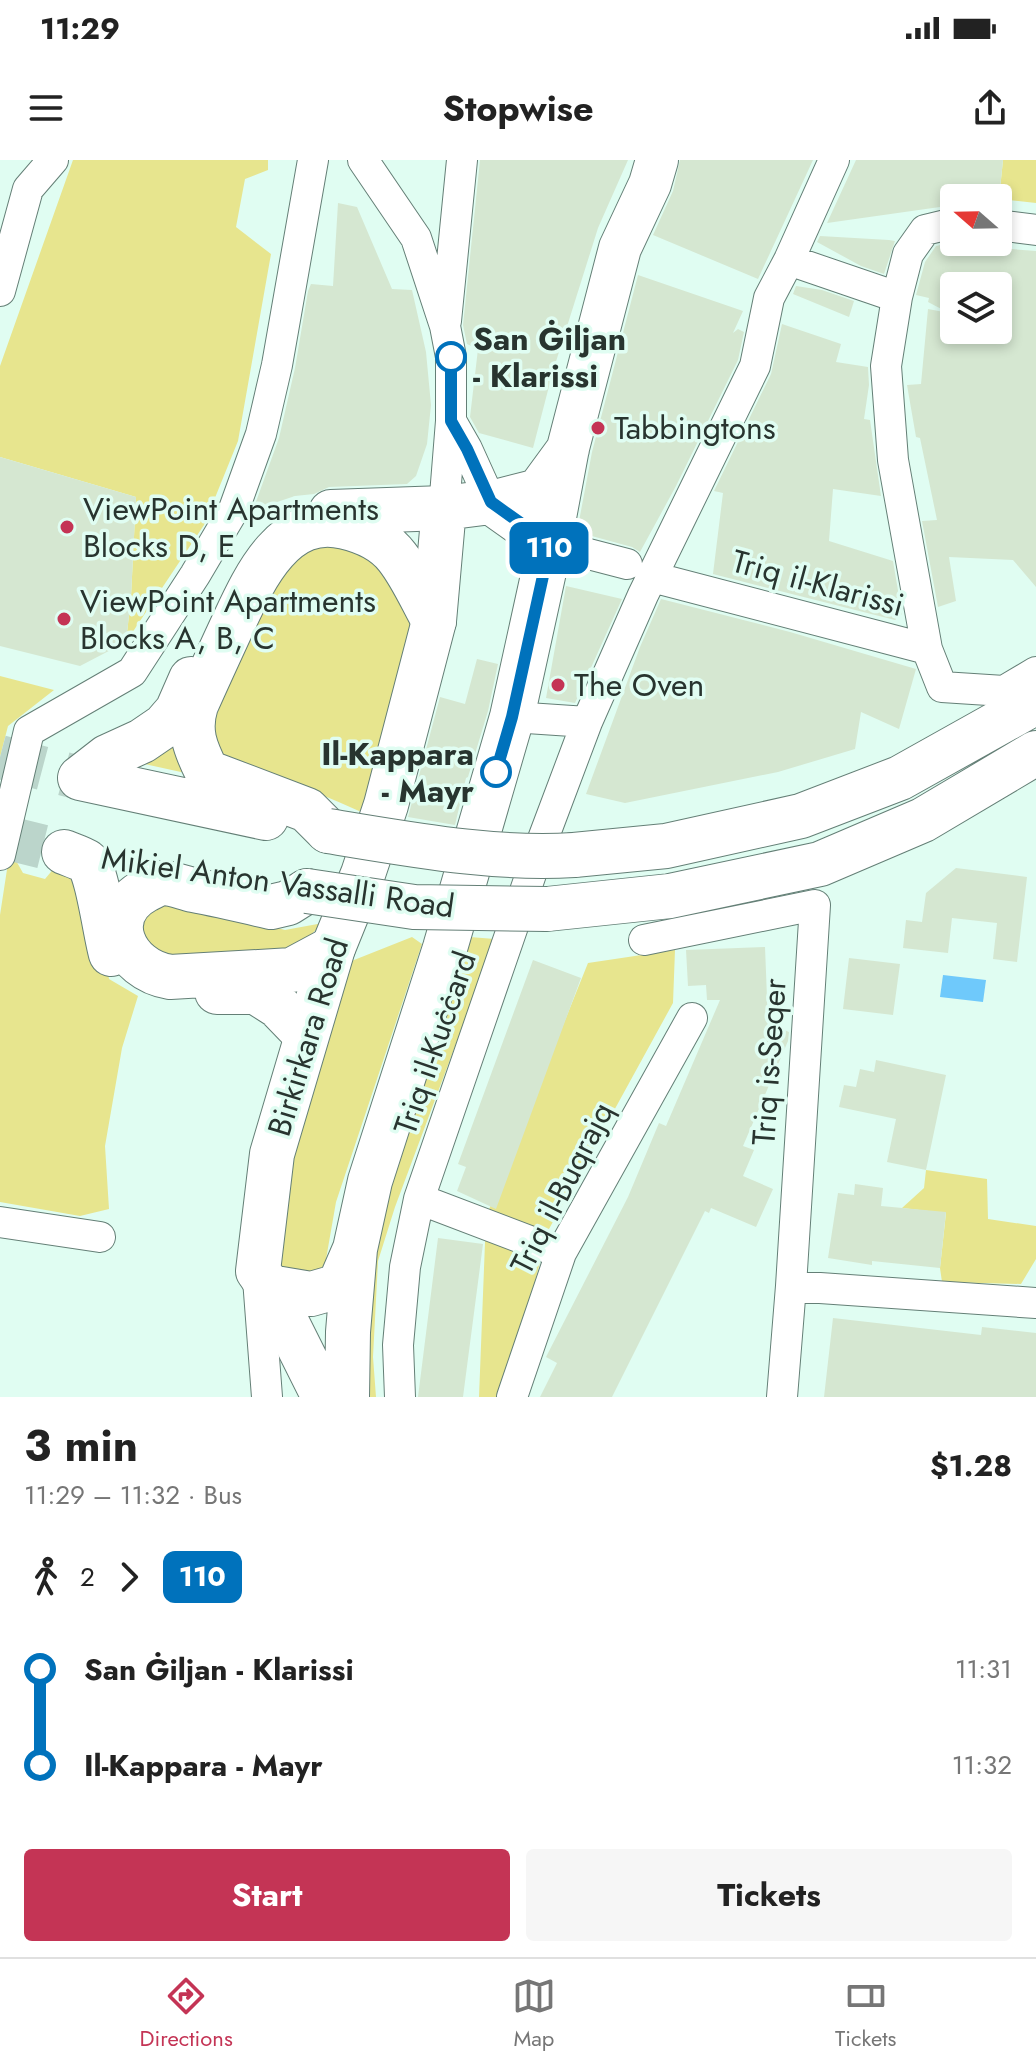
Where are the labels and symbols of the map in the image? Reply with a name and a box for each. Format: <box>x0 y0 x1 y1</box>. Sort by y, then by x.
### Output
north arrow <box>940 184 1012 256</box>
place label: San Ġiljan - Klarissi <box>473 316 626 399</box>
marker: San Ġiljan - Klarissi <box>436 342 466 372</box>
place label: Tabbingtons <box>614 405 776 451</box>
marker: Tabbingtons <box>589 419 607 437</box>
place label: ViewPoint Apartments Blocks D, E <box>83 486 379 569</box>
marker: ViewPoint Apartments Blocks D, E <box>58 518 76 536</box>
line badge: 110 <box>503 522 595 574</box>
street label: Triq il-Klarissi <box>727 538 909 628</box>
place label: ViewPoint Apartments Blocks A, B, C <box>80 578 376 661</box>
marker: ViewPoint Apartments Blocks A, B, C <box>55 610 73 628</box>
place label: The Oven <box>574 662 704 708</box>
marker: The Oven <box>549 676 567 694</box>
place label: Il-Kappara - Mayr <box>321 731 474 814</box>
marker: Il-Kappara - Mayr <box>481 757 511 787</box>
street label: Mikiel Anton Vassalli Road <box>99 834 457 930</box>
street label: Birkirkara Road <box>256 932 360 1142</box>
street label: Triq il-Kuċċard <box>382 945 488 1141</box>
street label: Triq is-Seqer <box>740 977 798 1147</box>
street label: Triq il-Buqrajq <box>499 1094 625 1282</box>

